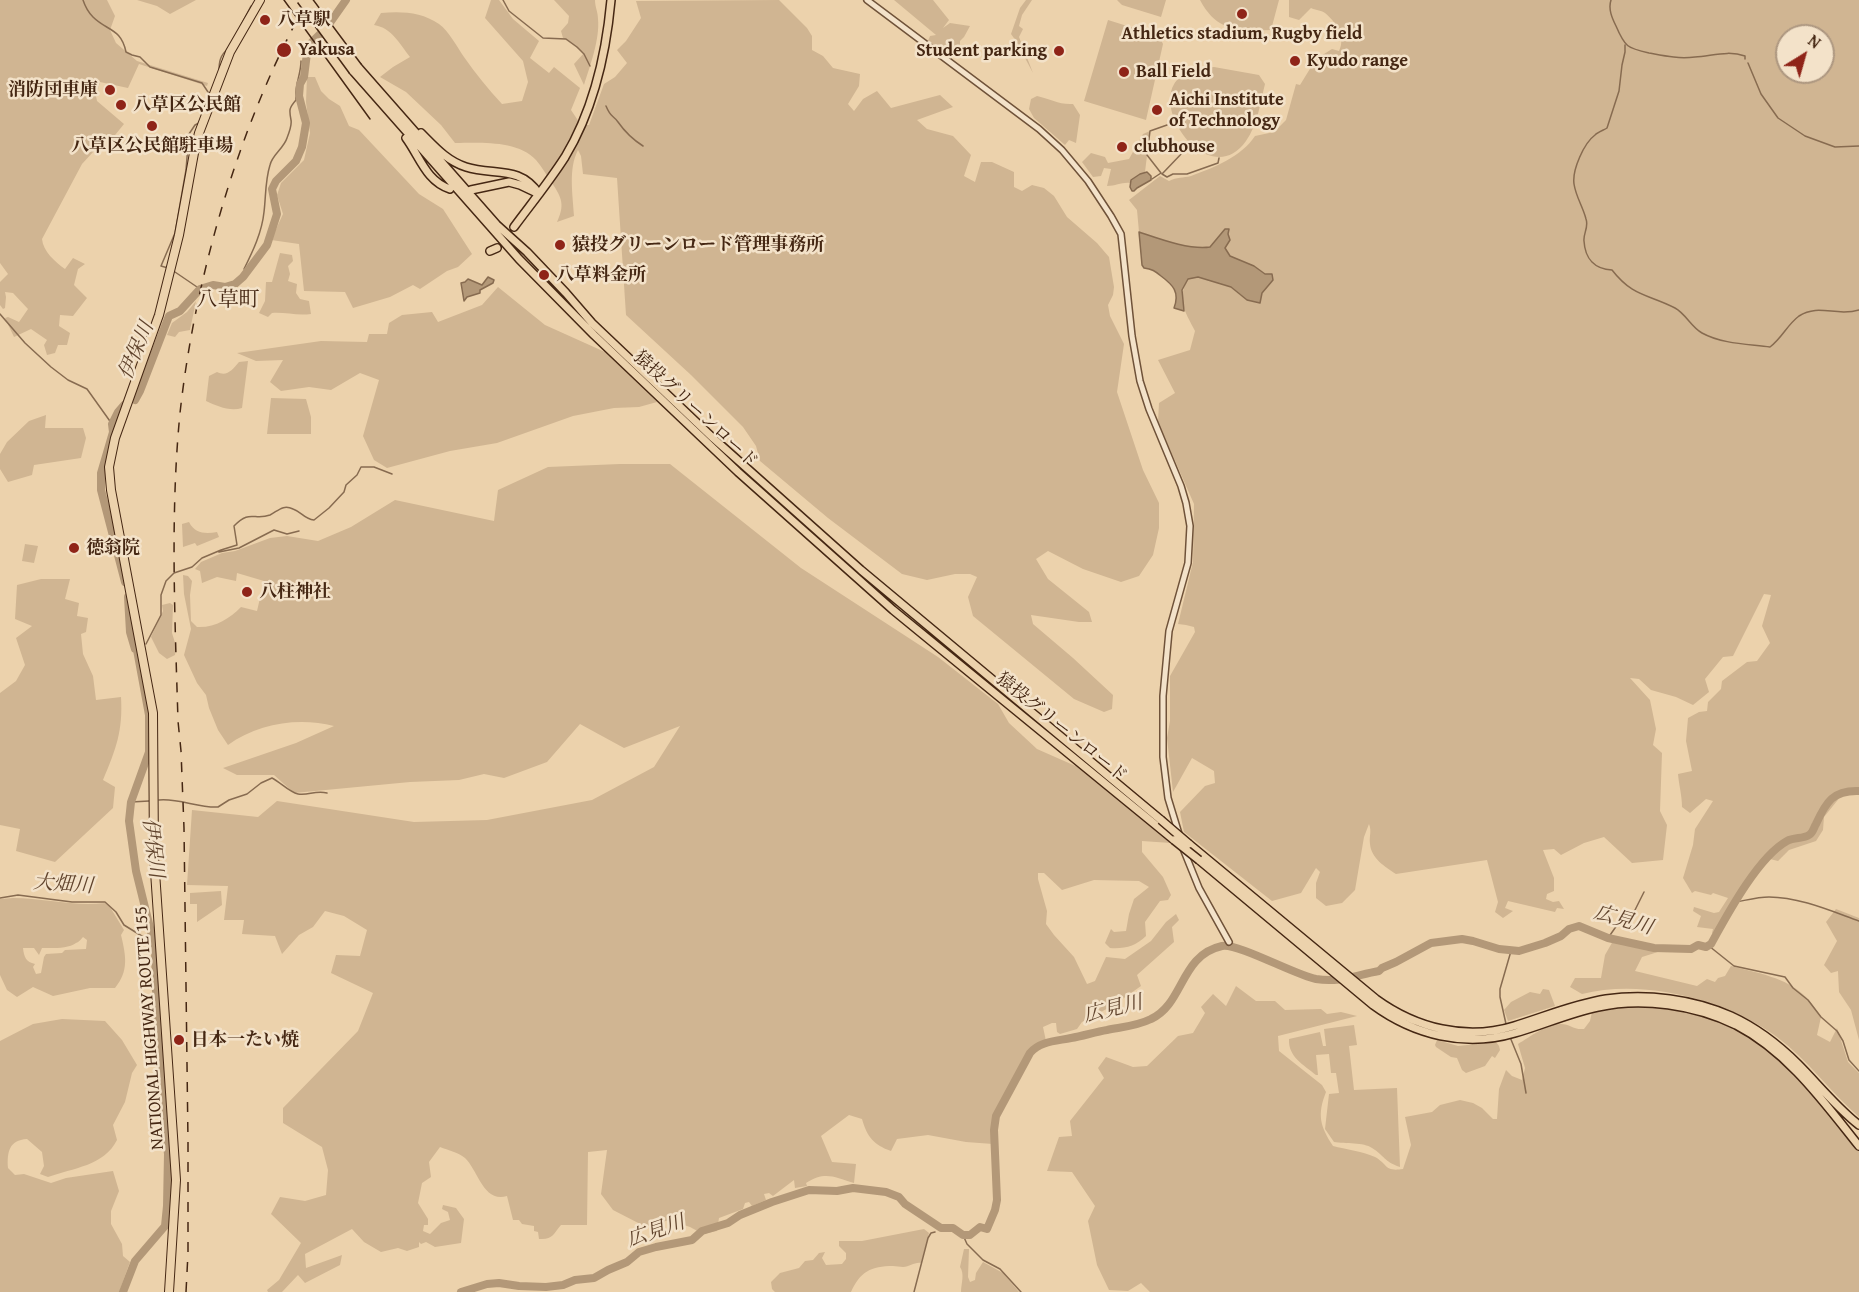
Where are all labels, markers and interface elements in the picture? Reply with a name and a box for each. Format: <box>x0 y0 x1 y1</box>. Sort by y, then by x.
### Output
marker: Athletics stadium, Rugby field <box>1235 7 1249 21</box>
place label: 八草駅 <box>277 9 331 31</box>
marker: 八草駅 <box>258 13 272 27</box>
place label: Athletics stadium, Rugby field <box>1122 23 1362 45</box>
north arrow <box>1775 24 1835 84</box>
text: N <box>1803 28 1826 54</box>
place label: Yakusa <box>298 39 355 61</box>
place label: Student parking <box>916 40 1047 62</box>
marker: Yakusa <box>275 41 293 59</box>
marker: Student parking <box>1052 44 1066 58</box>
place label: Kyudo range <box>1307 50 1408 72</box>
marker: Kyudo range <box>1288 54 1302 68</box>
place label: Ball Field <box>1136 61 1211 83</box>
marker: Ball Field <box>1117 65 1131 79</box>
place label: 消防団車庫 <box>8 79 98 101</box>
marker: 消防団車庫 <box>103 83 117 97</box>
place label: Aichi Institute of Technology <box>1169 89 1284 132</box>
place label: 八草区公民館 <box>133 94 241 116</box>
marker: 八草区公民館 <box>114 98 128 112</box>
marker: Aichi Institute of Technology <box>1150 103 1164 117</box>
marker: 八草区公民館駐車場 <box>145 119 159 133</box>
place label: 八草区公民館駐車場 <box>71 135 233 157</box>
place label: clubhouse <box>1134 136 1215 158</box>
marker: clubhouse <box>1115 140 1129 154</box>
place label: 猿投グリーンロード管理事務所 <box>572 234 824 256</box>
marker: 猿投グリーンロード管理事務所 <box>553 238 567 252</box>
place label: 八草料金所 <box>556 264 646 286</box>
marker: 八草料金所 <box>537 268 551 282</box>
district label: 八草町 <box>197 288 259 314</box>
water label: 伊保川 <box>114 319 160 383</box>
street label: 猿投グリーンロード <box>628 347 762 473</box>
place label: 徳翁院 <box>86 537 140 559</box>
marker: 徳翁院 <box>67 541 81 555</box>
place label: 八柱神社 <box>259 581 331 603</box>
marker: 八柱神社 <box>240 585 254 599</box>
street label: 猿投グリーンロード <box>991 669 1131 787</box>
water label: 伊保川 <box>136 817 168 879</box>
water label: 大畑川 <box>32 871 94 899</box>
water label: 広見川 <box>1591 901 1655 941</box>
street label: NATIONAL HIGHWAY ROUTE 155 <box>131 905 169 1151</box>
water label: 広見川 <box>1081 991 1145 1029</box>
place label: 日本一たい焼 <box>191 1029 299 1051</box>
marker: 日本一たい焼 <box>172 1033 186 1047</box>
water label: 広見川 <box>624 1211 688 1253</box>

